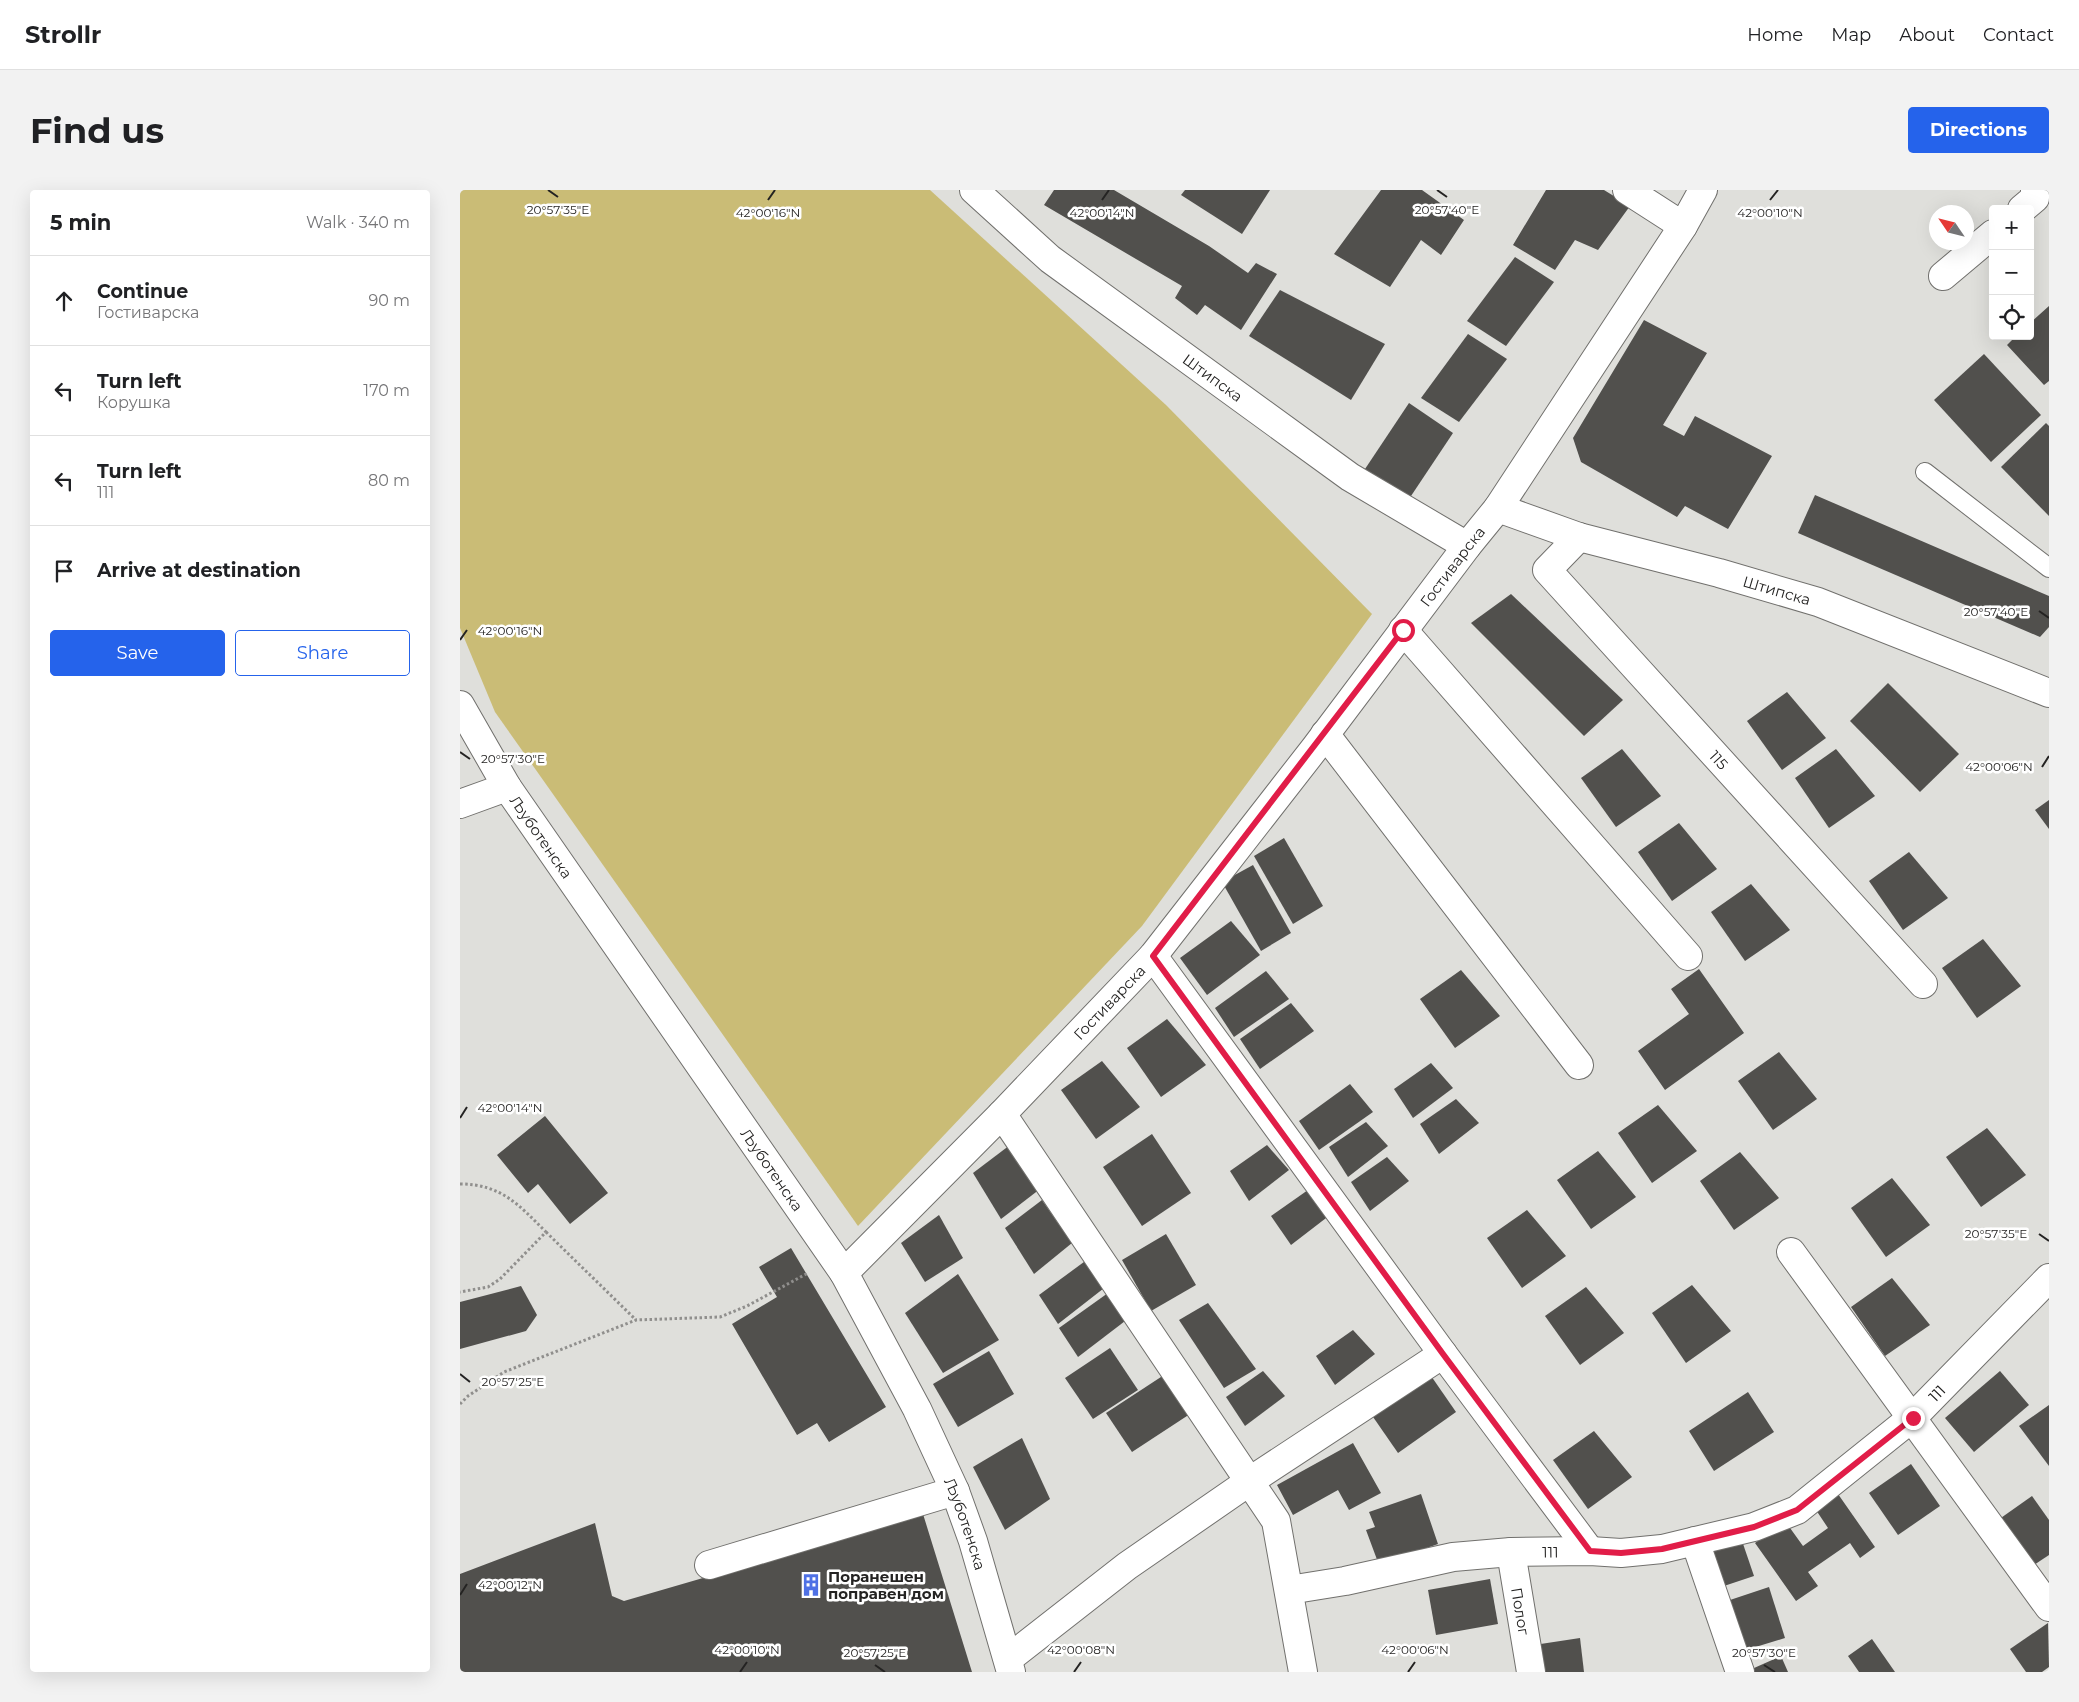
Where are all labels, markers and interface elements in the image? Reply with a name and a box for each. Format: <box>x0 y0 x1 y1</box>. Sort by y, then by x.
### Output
text: Strollr <box>25 20 101 49</box>
text: Home <box>1747 24 1803 46</box>
text: Map <box>1831 24 1871 46</box>
text: About <box>1899 24 1955 46</box>
text: Contact <box>1983 24 2054 46</box>
button: Directions <box>1908 107 2049 153</box>
text: Find us <box>30 109 164 152</box>
text: 20°57'35"E <box>527 202 589 217</box>
text: 20°57'40"E <box>1415 202 1479 217</box>
text: 42°00'16"N <box>736 205 800 220</box>
text: 42°00'14"N <box>1070 205 1134 220</box>
text: 42°00'10"N <box>1737 205 1803 220</box>
north arrow <box>1929 205 1974 250</box>
map controls <box>1989 205 2034 340</box>
button: + <box>1989 205 2034 250</box>
text: 5 min <box>50 210 111 235</box>
text: Walk · 340 m <box>306 213 410 232</box>
button: − <box>1989 250 2034 295</box>
text: Continue <box>97 280 188 303</box>
icon: ahead <box>50 287 78 315</box>
text: 90 m <box>368 291 410 310</box>
button: locate <box>1989 295 2034 340</box>
text: Гостиварска <box>97 303 199 322</box>
street label: Штипска <box>1179 349 1247 406</box>
text: Turn left <box>97 370 182 393</box>
icon: left <box>50 377 78 405</box>
text: 170 m <box>363 381 410 400</box>
text: Корушка <box>97 393 171 412</box>
text: Turn left <box>97 460 182 483</box>
icon: left <box>50 467 78 495</box>
text: 80 m <box>368 471 410 490</box>
text: 111 <box>97 483 114 502</box>
street label: Гостиварска <box>1415 522 1489 610</box>
icon: arrive <box>50 557 78 585</box>
text: Arrive at destination <box>97 559 301 582</box>
street label: Штипска <box>1741 571 1813 609</box>
text: 20°57'40"E <box>1964 604 2028 619</box>
route start <box>1392 619 1415 642</box>
text: 42°00'16"N <box>478 623 542 638</box>
button: Save <box>50 630 225 676</box>
button: Share <box>235 630 410 676</box>
street label: 115 <box>1706 746 1733 773</box>
text: 20°57'30"E <box>481 751 545 766</box>
text: 42°00'06"N <box>1965 759 2033 774</box>
street label: Љуботенска <box>506 791 577 882</box>
street label: Гостиварска <box>1069 961 1149 1043</box>
text: 42°00'14"N <box>478 1100 542 1115</box>
street label: Љуботенска <box>737 1124 808 1215</box>
text: 20°57'35"E <box>1965 1226 2027 1241</box>
text: 20°57'25"E <box>482 1374 544 1389</box>
street label: 111 <box>1924 1380 1949 1405</box>
route end <box>1902 1407 1925 1430</box>
street label: Љуботенска <box>940 1474 990 1572</box>
street label: 111 <box>1542 1542 1559 1561</box>
place label: Поранешен поправен дом <box>828 1567 944 1603</box>
building icon: Поранешен поправен дом <box>798 1572 824 1598</box>
text: 42°00'12"N <box>478 1577 542 1592</box>
street label: Полог <box>1508 1586 1534 1637</box>
text: 42°00'10"N <box>714 1642 780 1657</box>
text: 42°00'08"N <box>1047 1642 1115 1657</box>
text: 42°00'06"N <box>1381 1642 1449 1657</box>
text: 20°57'25"E <box>844 1645 906 1660</box>
text: 20°57'30"E <box>1732 1645 1796 1660</box>

